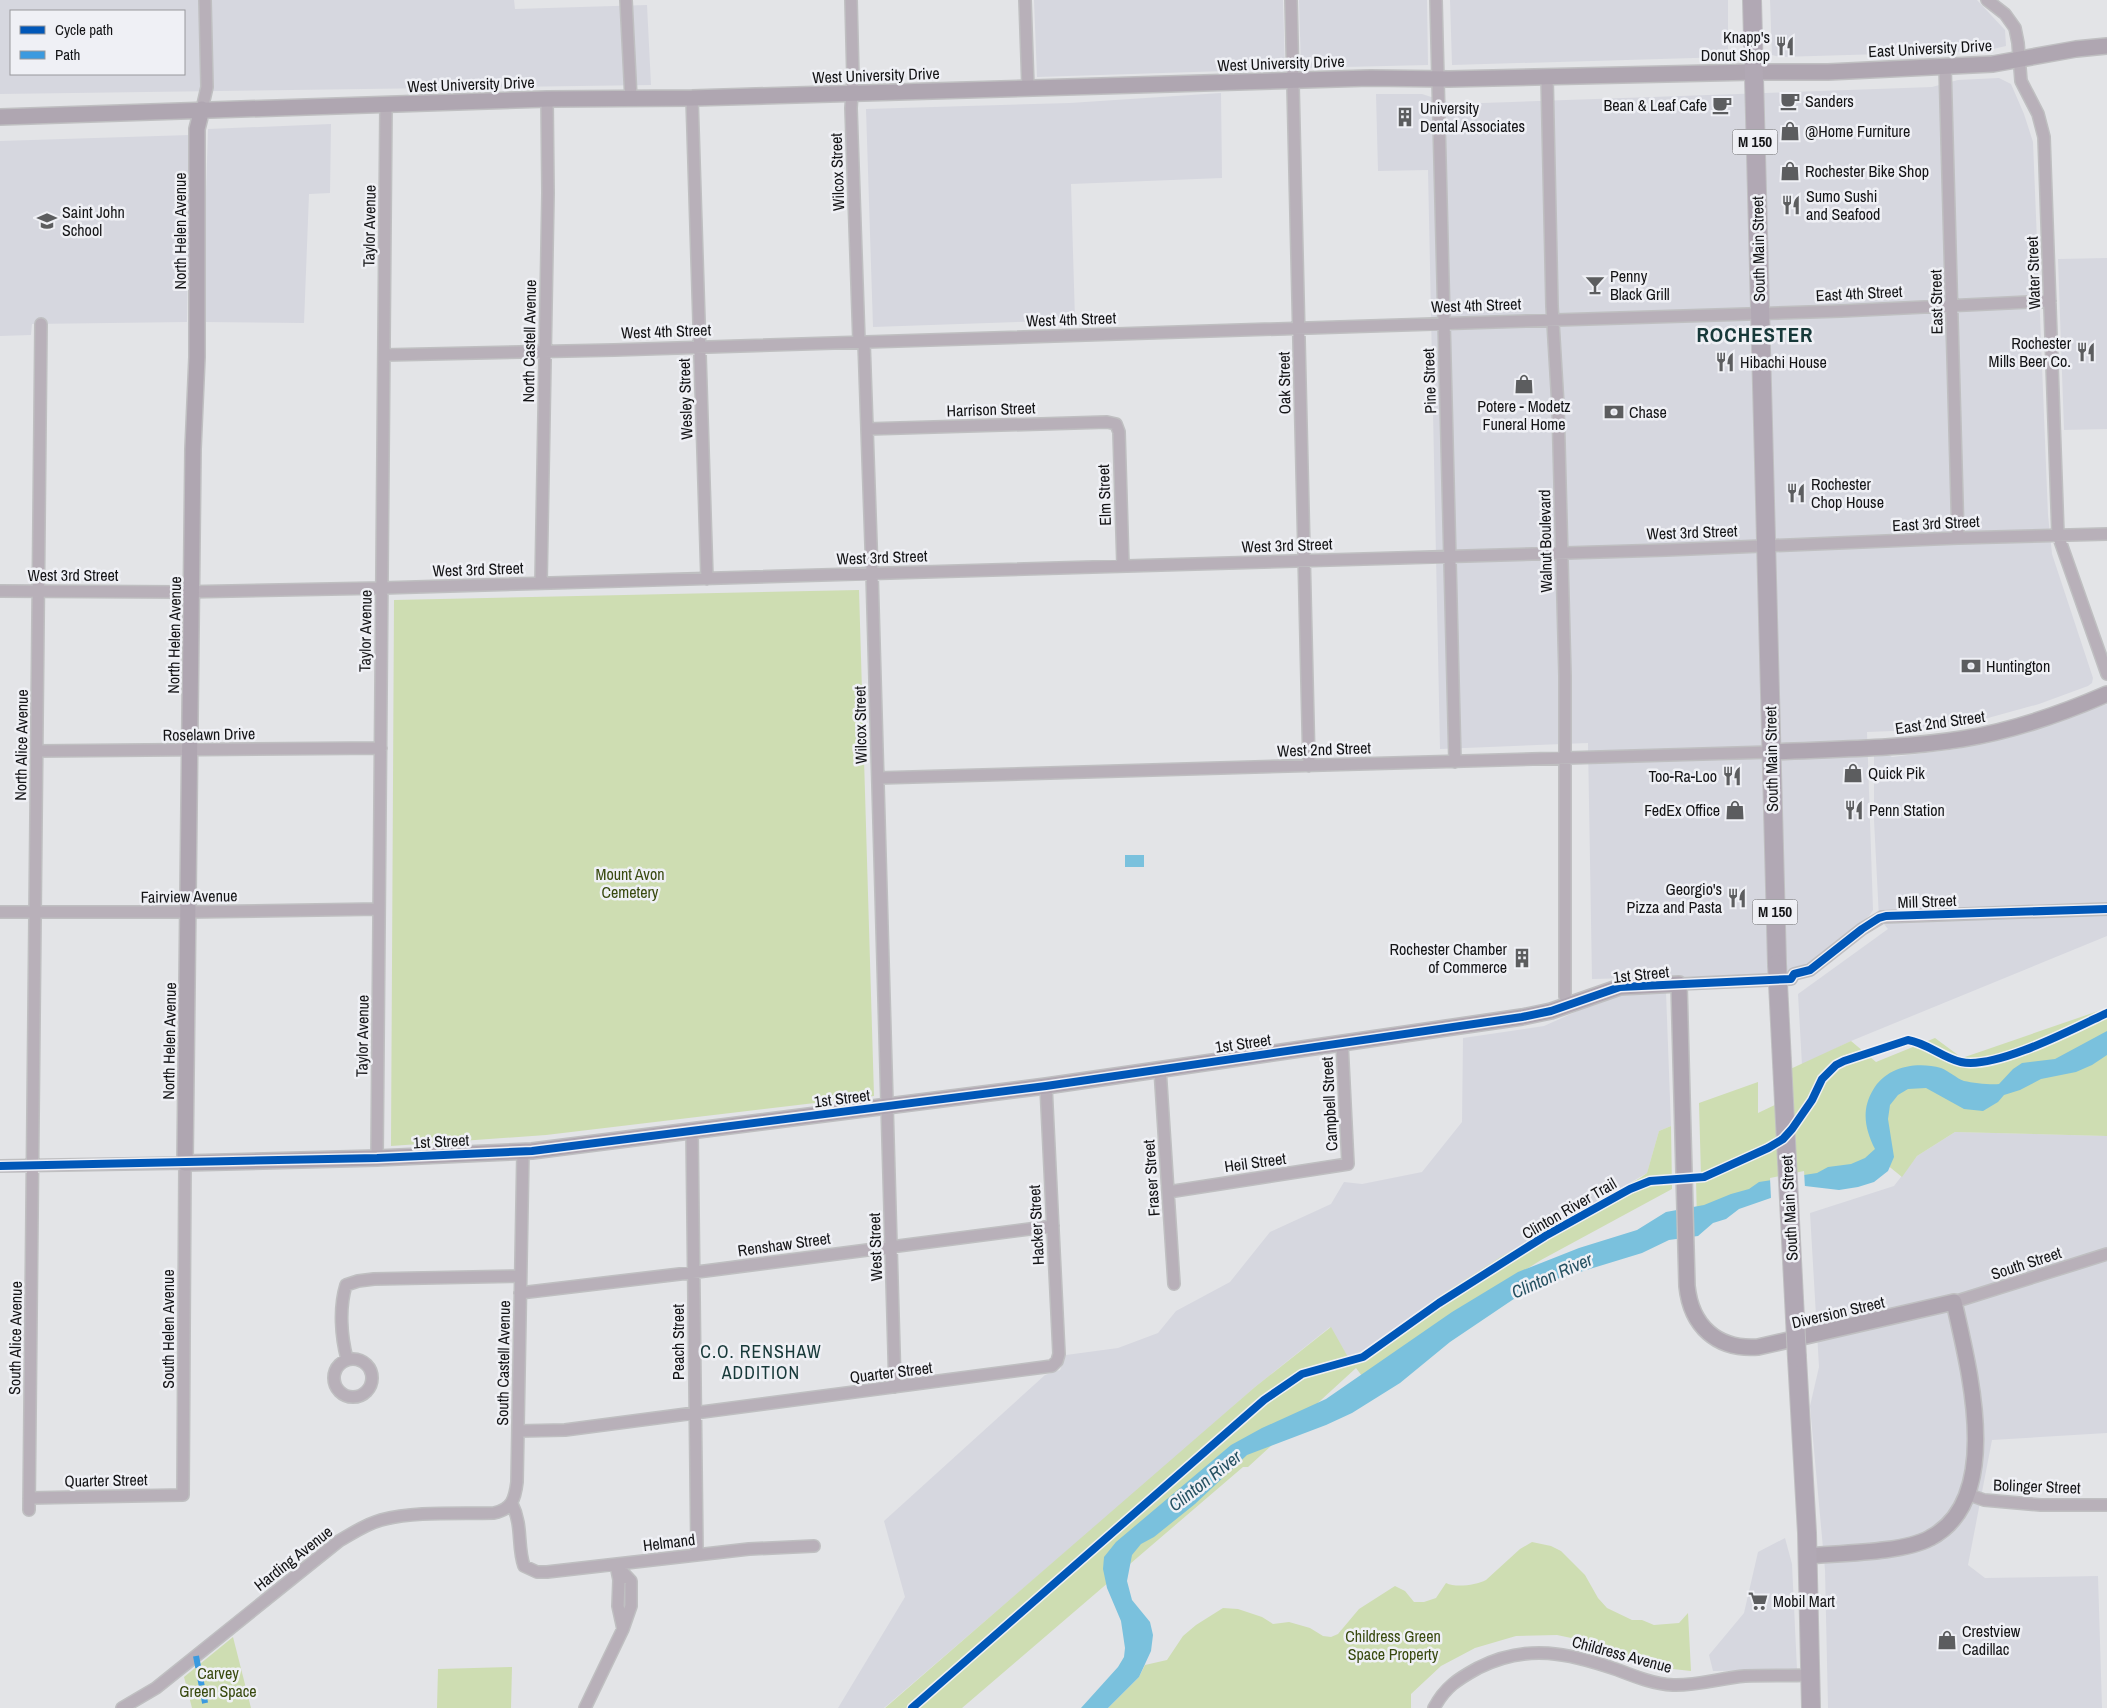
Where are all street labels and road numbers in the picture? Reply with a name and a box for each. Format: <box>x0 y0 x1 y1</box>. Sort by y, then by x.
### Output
street label: East University Drive <box>1868 34 1992 62</box>
street label: West University Drive <box>1217 50 1345 76</box>
street label: West University Drive <box>812 62 940 88</box>
street label: West University Drive <box>407 71 535 97</box>
road number: M 150 <box>1732 130 1778 154</box>
street label: Wilcox Street <box>825 132 849 211</box>
street label: North Helen Avenue <box>169 172 191 290</box>
street label: Taylor Avenue <box>357 185 381 267</box>
street label: South Main Street <box>1746 196 1770 302</box>
street label: Water Street <box>2021 236 2045 310</box>
street label: East Street <box>1924 269 1948 335</box>
street label: North Castell Avenue <box>517 279 541 403</box>
street label: East 4th Street <box>1815 280 1903 306</box>
street label: West 4th Street <box>1431 292 1522 318</box>
street label: West 4th Street <box>1026 306 1117 332</box>
street label: West 4th Street <box>621 318 712 344</box>
street label: Pine Street <box>1417 347 1441 414</box>
street label: Oak Street <box>1272 351 1296 415</box>
street label: Wesley Street <box>673 358 697 440</box>
street label: Harrison Street <box>946 396 1036 422</box>
street label: Elm Street <box>1092 464 1116 526</box>
street label: Walnut Boulevard <box>1533 489 1557 593</box>
street label: East 3rd Street <box>1892 510 1981 536</box>
street label: West 3rd Street <box>1646 519 1738 545</box>
street label: West 3rd Street <box>1241 532 1333 558</box>
street label: West 3rd Street <box>836 544 928 570</box>
street label: West 3rd Street <box>432 556 524 582</box>
street label: West 3rd Street <box>28 564 119 586</box>
street label: North Helen Avenue <box>162 576 186 694</box>
street label: Taylor Avenue <box>353 590 377 672</box>
street label: Wilcox Street <box>848 685 872 764</box>
street label: North Alice Avenue <box>9 689 33 801</box>
street label: East 2nd Street <box>1894 705 1987 739</box>
street label: South Main Street <box>1759 706 1783 812</box>
street label: Roselawn Drive <box>163 722 255 746</box>
street label: West 2nd Street <box>1277 736 1372 762</box>
street label: Fairview Avenue <box>140 884 238 908</box>
street label: Mill Street <box>1897 889 1957 913</box>
road number: M 150 <box>1752 900 1798 924</box>
street label: 1st Street <box>1612 960 1670 988</box>
street label: North Helen Avenue <box>157 982 181 1100</box>
street label: Taylor Avenue <box>350 995 374 1077</box>
street label: 1st Street <box>1214 1028 1273 1058</box>
street label: Campbell Street <box>1316 1056 1342 1152</box>
street label: 1st Street <box>813 1084 872 1112</box>
street label: 1st Street <box>412 1129 470 1153</box>
street label: Fraser Street <box>1137 1139 1165 1217</box>
street label: Heil Street <box>1223 1147 1288 1177</box>
street label: South Main Street <box>1775 1154 1803 1261</box>
street label: Clinton River Trail <box>1518 1172 1620 1244</box>
street label: Hacker Street <box>1023 1184 1049 1266</box>
street label: West Street <box>863 1212 887 1282</box>
street label: Renshaw Street <box>736 1227 832 1261</box>
street label: South Street <box>1988 1241 2064 1285</box>
street label: South Helen Avenue <box>157 1269 179 1389</box>
street label: South Alice Avenue <box>3 1281 27 1395</box>
street label: Diversion Street <box>1789 1291 1887 1333</box>
street label: South Castell Avenue <box>491 1300 515 1426</box>
street label: Peach Street <box>667 1304 689 1380</box>
street label: Quarter Street <box>848 1356 934 1388</box>
street label: Quarter Street <box>64 1468 148 1492</box>
street label: Bolinger Street <box>1993 1473 2081 1499</box>
street label: Harding Avenue <box>249 1520 337 1596</box>
street label: Helmand <box>642 1528 696 1556</box>
street label: Childress Avenue <box>1570 1630 1674 1678</box>

